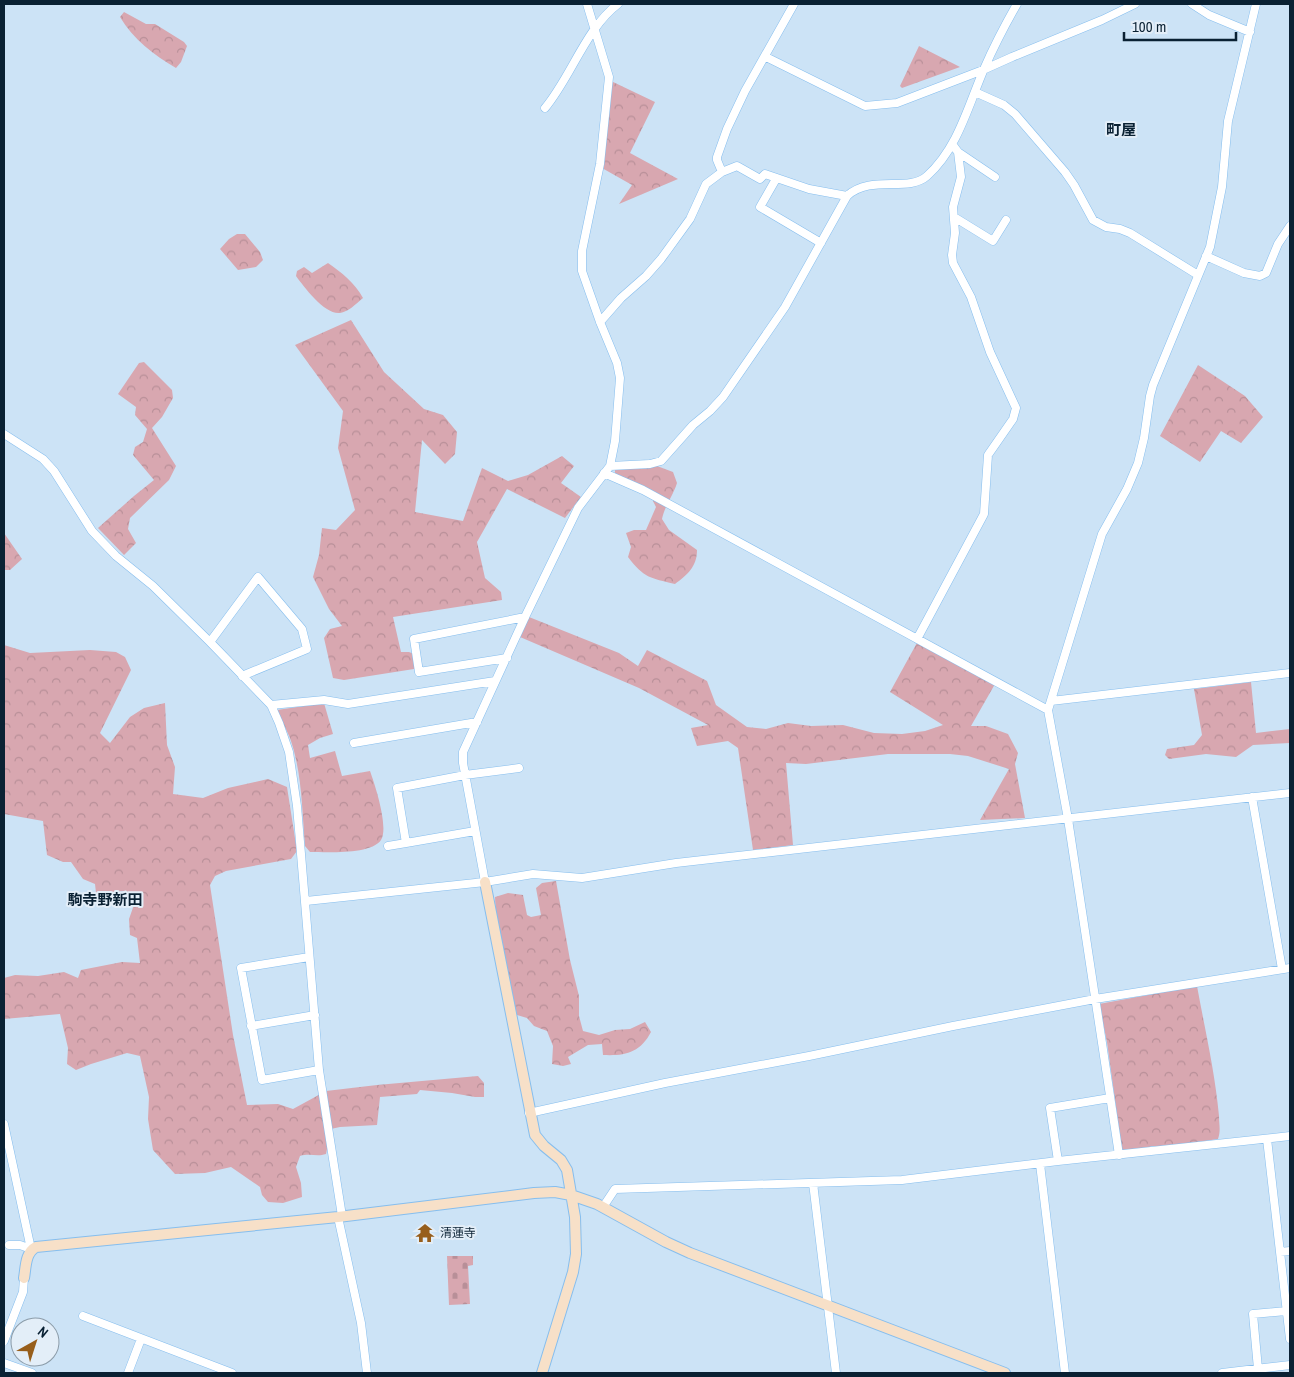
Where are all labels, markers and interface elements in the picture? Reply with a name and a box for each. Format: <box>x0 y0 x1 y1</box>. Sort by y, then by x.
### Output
scale bar <box>1124 10 1236 42</box>
text: 100 m <box>1132 16 1166 37</box>
district label: 町屋 <box>1106 119 1136 140</box>
district label: 駒寺野新田 <box>67 889 143 910</box>
temple icon: 清蓮寺 <box>414 1222 436 1244</box>
place label: 清蓮寺 <box>440 1225 476 1241</box>
north arrow <box>10 1317 60 1367</box>
text: N <box>34 1322 52 1342</box>

